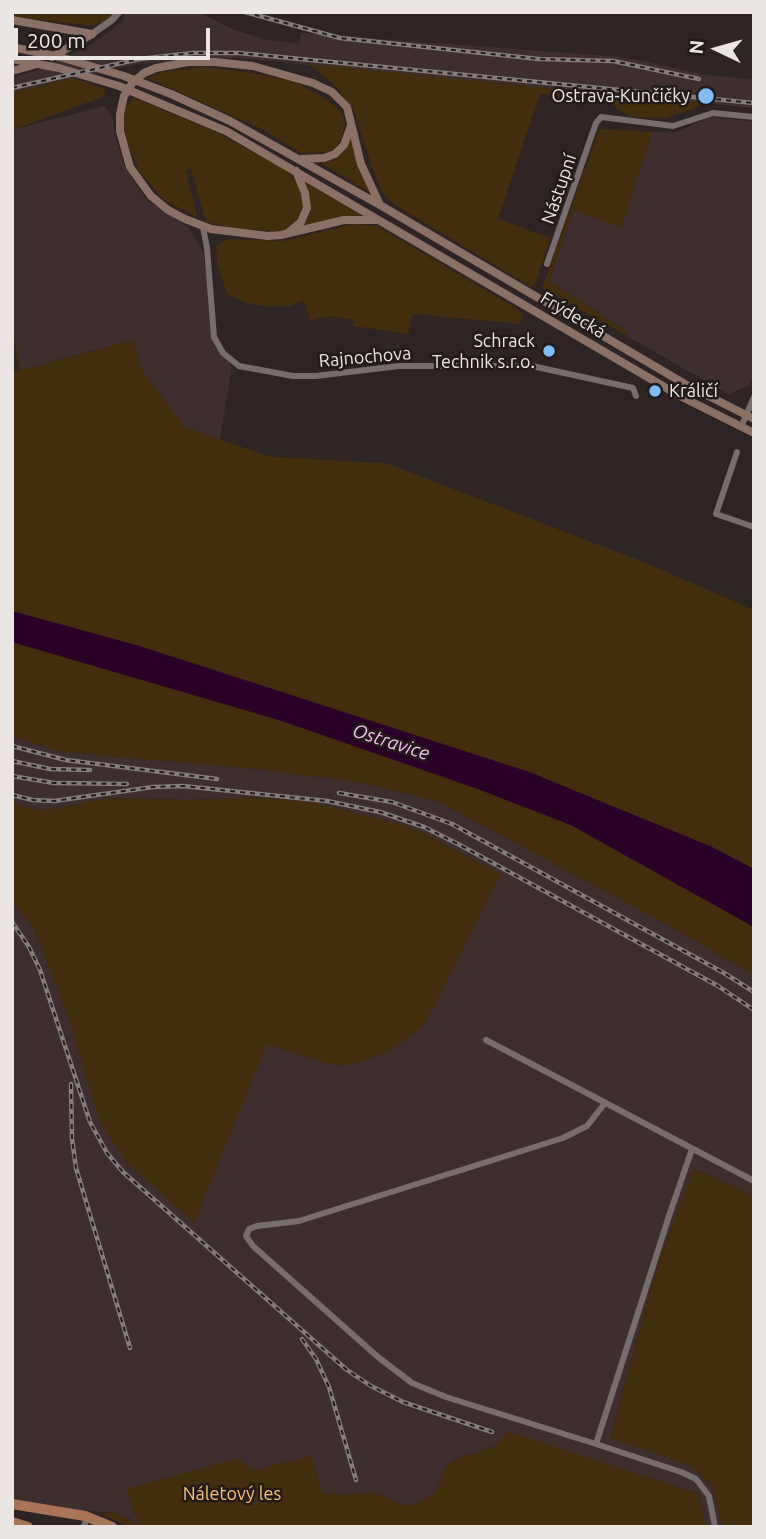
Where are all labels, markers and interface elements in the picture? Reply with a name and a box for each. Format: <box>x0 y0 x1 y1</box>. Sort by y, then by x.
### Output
scale bar <box>18 14 214 58</box>
north arrow <box>682 14 752 84</box>
text: 200 m <box>27 28 85 52</box>
text: N <box>685 39 708 55</box>
place label: Ostrava-Kunčičky <box>552 85 690 107</box>
marker: Ostrava-Kunčičky <box>696 86 716 106</box>
street label: Nástupní <box>537 151 581 227</box>
street label: Frýdecká <box>537 287 609 343</box>
place label: Schrack Technik s.r.o. <box>432 330 535 372</box>
street label: Rajnochova <box>318 342 412 372</box>
marker: Schrack Technik s.r.o. <box>541 343 557 359</box>
place label: Králičí <box>669 380 718 402</box>
marker: Králičí <box>647 383 663 399</box>
water label: Ostravice <box>350 719 432 765</box>
park label: Náletový les <box>183 1483 281 1505</box>

